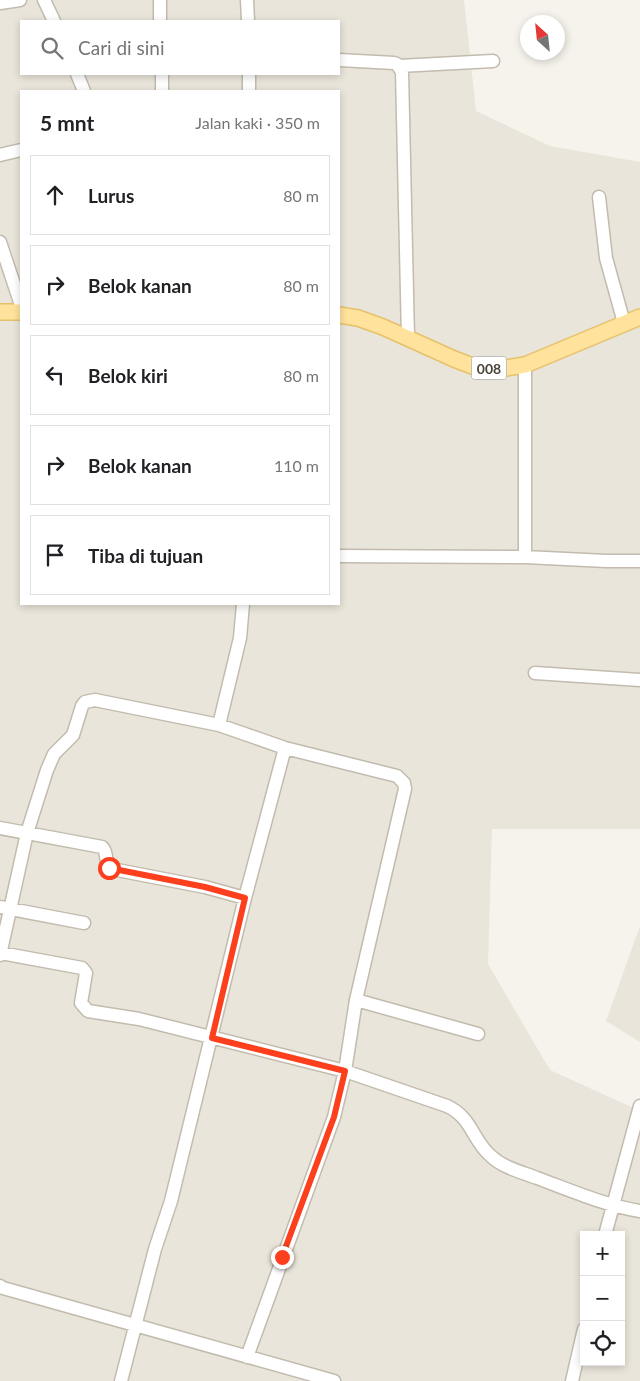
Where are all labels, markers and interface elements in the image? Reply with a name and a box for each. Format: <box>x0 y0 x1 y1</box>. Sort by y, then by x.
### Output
north arrow <box>520 15 565 60</box>
search box <box>20 20 340 75</box>
icon: search <box>38 34 66 62</box>
text: Cari di sini <box>78 36 165 59</box>
text: 5 mnt <box>40 110 94 135</box>
text: Jalan kaki · 350 m <box>195 113 320 132</box>
icon: ahead <box>41 181 69 209</box>
text: Lurus <box>88 184 134 207</box>
text: 80 m <box>283 186 319 205</box>
icon: right <box>41 271 69 299</box>
text: Belok kanan <box>88 274 192 297</box>
text: 80 m <box>283 276 319 295</box>
road number: 008 <box>472 356 506 379</box>
icon: left <box>41 361 69 389</box>
text: Belok kiri <box>88 364 168 387</box>
text: 80 m <box>283 366 319 385</box>
icon: right <box>41 451 69 479</box>
text: Belok kanan <box>88 454 192 477</box>
text: 110 m <box>274 456 319 475</box>
icon: arrive <box>41 541 69 569</box>
text: Tiba di tujuan <box>88 544 203 567</box>
route start <box>98 857 121 880</box>
map controls <box>580 1231 625 1366</box>
button: + <box>580 1231 625 1276</box>
route end <box>271 1246 294 1269</box>
button: − <box>580 1276 625 1321</box>
button: locate <box>580 1321 625 1366</box>

